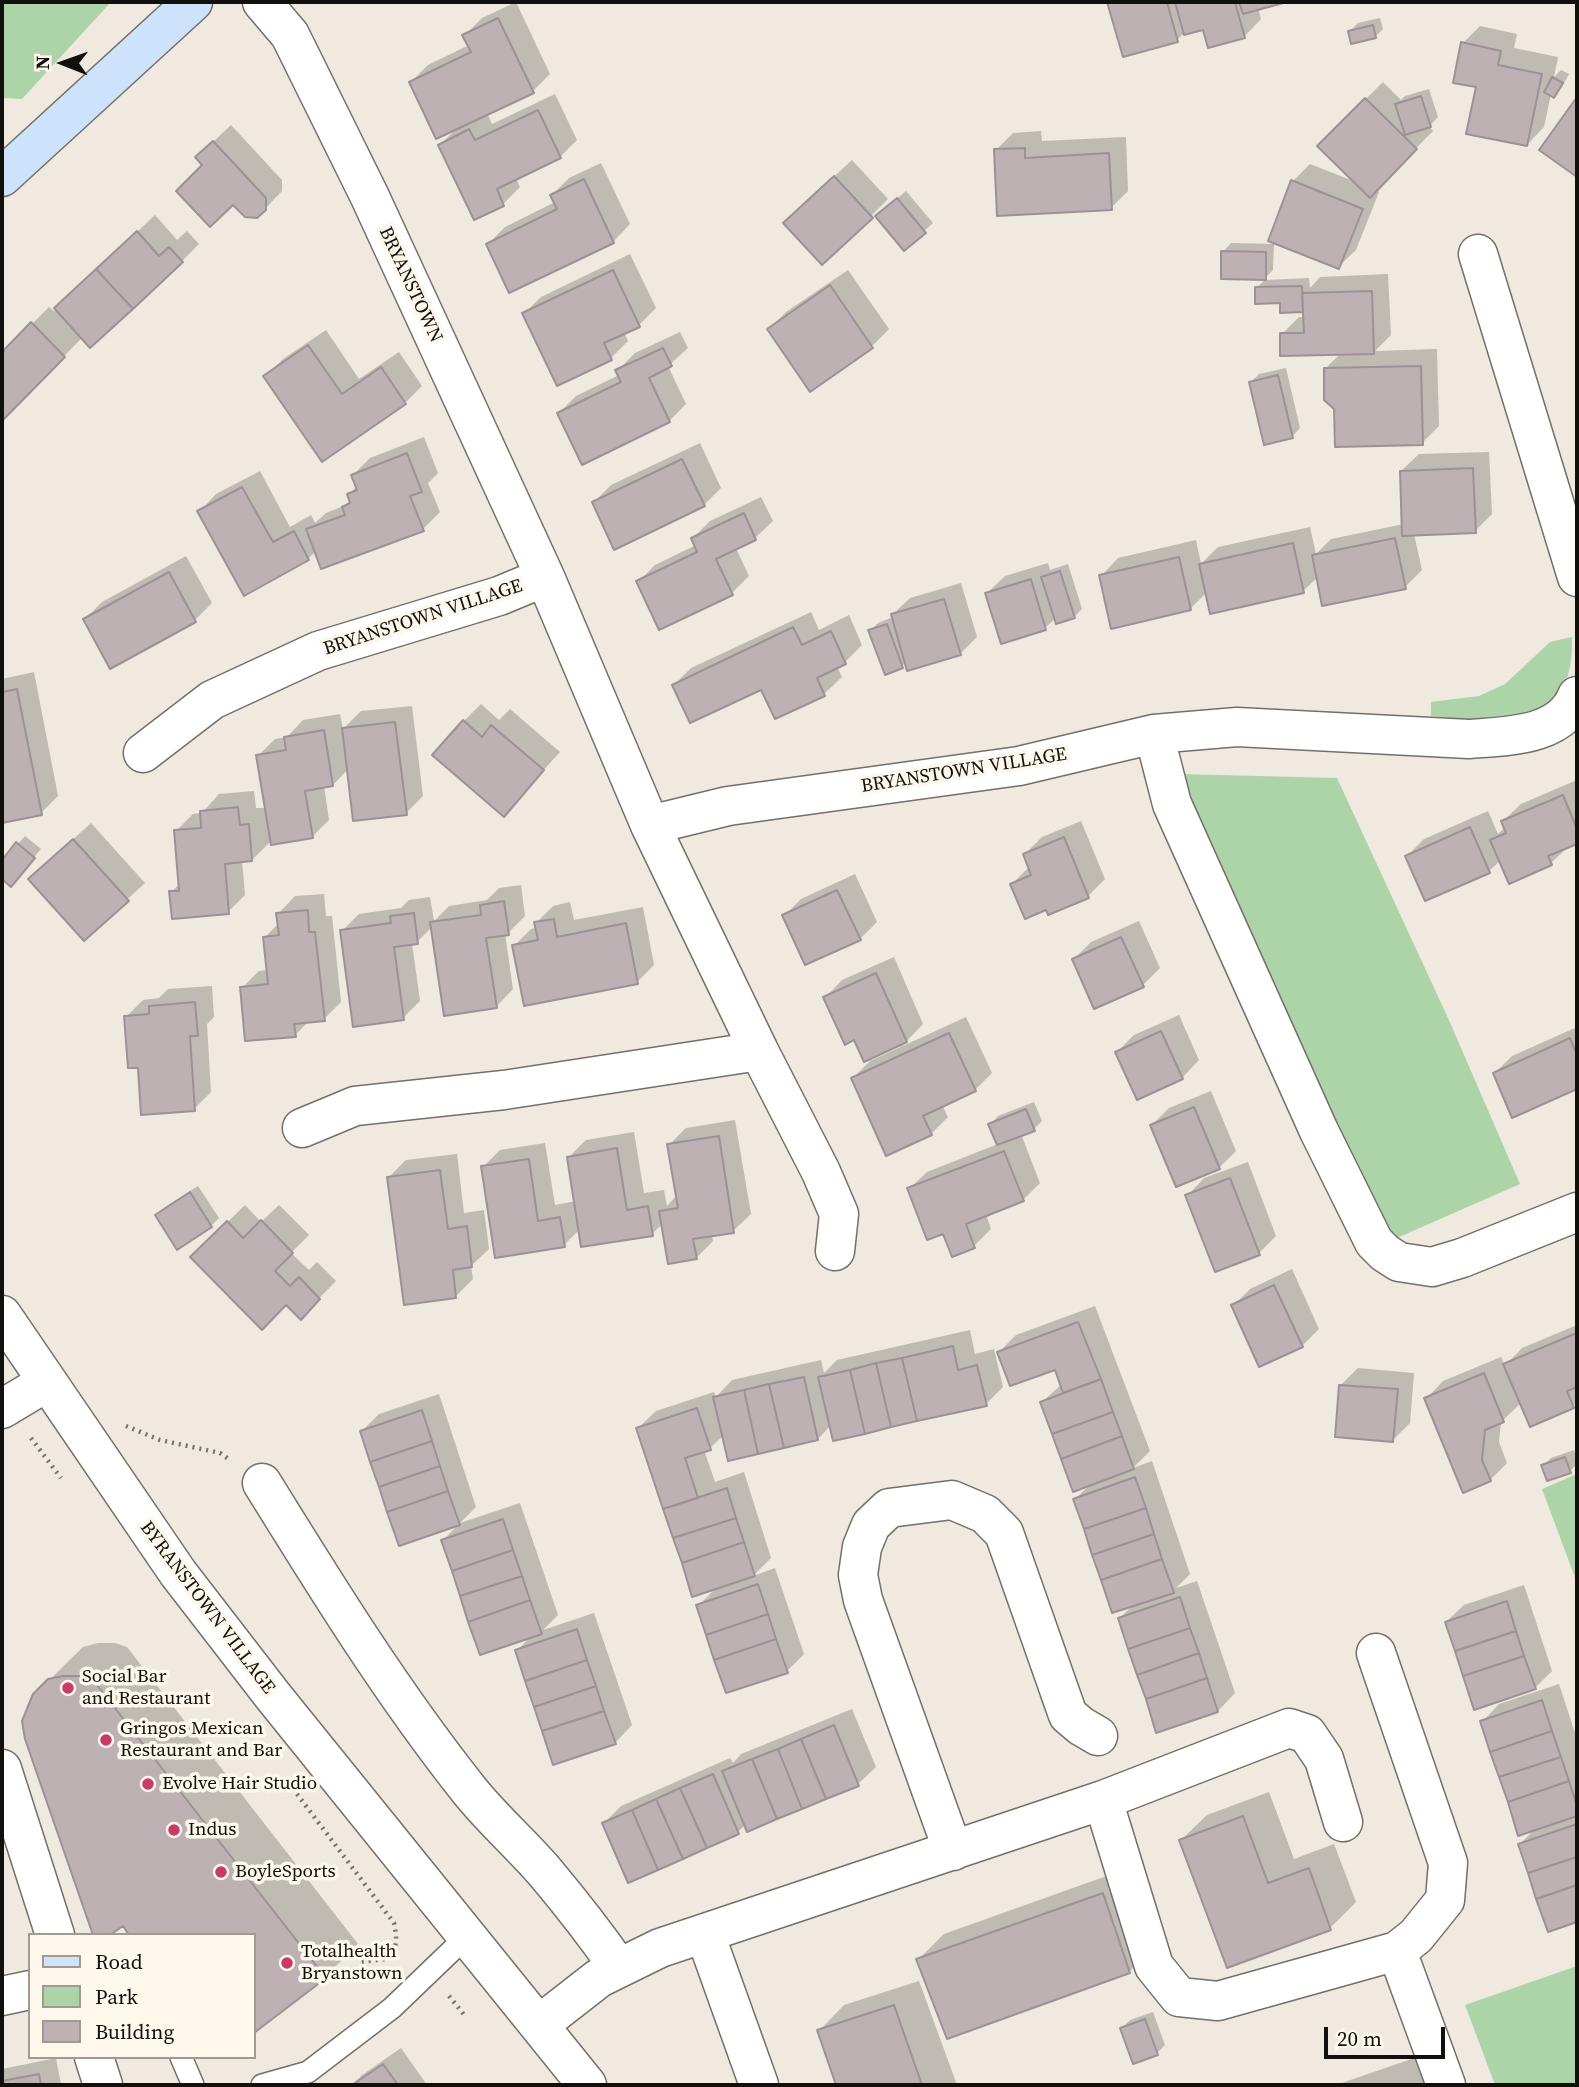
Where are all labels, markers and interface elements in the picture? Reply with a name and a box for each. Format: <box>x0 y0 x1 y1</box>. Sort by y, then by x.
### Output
north arrow <box>28 28 98 98</box>
text: N <box>29 55 55 70</box>
street label: BRYANSTOWN <box>373 223 447 347</box>
street label: BRYANSTOWN VILLAGE <box>321 575 525 661</box>
street label: BRYANSTOWN VILLAGE <box>860 743 1068 799</box>
street label: BYRANSTOWN VILLAGE <box>135 1517 279 1699</box>
place label: Social Bar and Restaurant <box>82 1666 210 1710</box>
marker: Social Bar and Restaurant <box>60 1680 76 1696</box>
place label: Gringos Mexican Restaurant and Bar <box>120 1718 282 1762</box>
marker: Gringos Mexican Restaurant and Bar <box>98 1732 114 1748</box>
place label: Evolve Hair Studio <box>162 1773 317 1795</box>
marker: Evolve Hair Studio <box>140 1776 156 1792</box>
place label: Indus <box>188 1819 236 1841</box>
marker: Indus <box>166 1822 182 1838</box>
place label: BoyleSports <box>235 1861 336 1883</box>
marker: BoyleSports <box>213 1864 229 1880</box>
legend <box>28 1933 256 2059</box>
place label: Totalhealth Bryanstown <box>301 1941 403 1985</box>
text: Road <box>95 1947 143 1976</box>
marker: Totalhealth Bryanstown <box>279 1955 295 1971</box>
text: Park <box>95 1982 138 2011</box>
scale bar <box>1327 2014 1448 2058</box>
text: Building <box>95 2017 174 2046</box>
text: 20 m <box>1337 2024 1382 2053</box>

